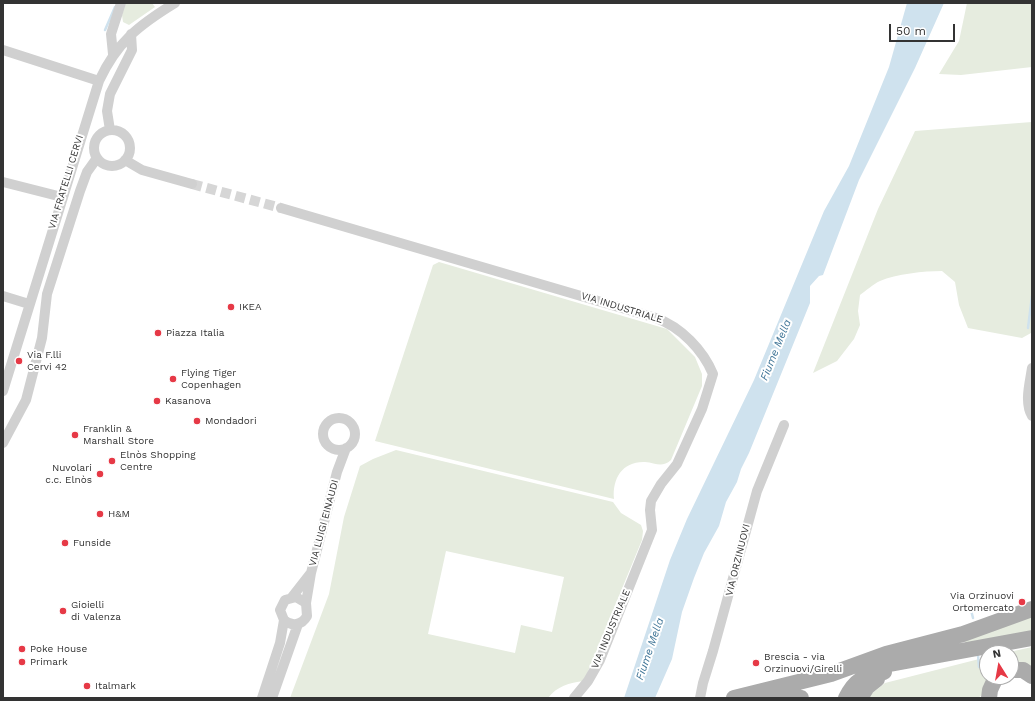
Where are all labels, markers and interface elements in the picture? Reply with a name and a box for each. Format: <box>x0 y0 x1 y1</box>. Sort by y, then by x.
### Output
scale bar <box>891 16 957 42</box>
text: 50 m <box>896 24 926 38</box>
street label: VIA FRATELLI CERVI <box>46 133 86 231</box>
street label: VIA INDUSTRIALE <box>580 290 664 326</box>
place label: IKEA <box>239 301 261 313</box>
marker: IKEA <box>226 302 236 312</box>
water label: Fiume Mella <box>758 317 794 383</box>
place label: Piazza Italia <box>166 327 224 339</box>
marker: Piazza Italia <box>153 328 163 338</box>
place label: Via F.lli Cervi 42 <box>27 349 67 372</box>
marker: Via F.lli Cervi 42 <box>14 356 24 366</box>
place label: Flying Tiger Copenhagen <box>181 367 241 390</box>
marker: Flying Tiger Copenhagen <box>168 374 178 384</box>
place label: Kasanova <box>165 395 211 407</box>
marker: Kasanova <box>152 396 162 406</box>
place label: Mondadori <box>205 415 257 427</box>
marker: Mondadori <box>192 416 202 426</box>
place label: Franklin & Marshall Store <box>83 423 154 446</box>
marker: Franklin & Marshall Store <box>70 430 80 440</box>
place label: Elnòs Shopping Centre <box>120 449 196 472</box>
marker: Elnòs Shopping Centre <box>107 456 117 466</box>
place label: Nuvolari c.c. Elnòs <box>45 462 92 486</box>
marker: Nuvolari c.c. Elnòs <box>95 469 105 479</box>
street label: VIA LUIGI EINAUDI <box>307 478 341 568</box>
place label: H&M <box>108 508 130 520</box>
marker: H&M <box>95 509 105 519</box>
street label: VIA ORZINUOVI <box>723 523 753 597</box>
place label: Funside <box>73 537 111 549</box>
marker: Funside <box>60 538 70 548</box>
street label: VIA INDUSTRIALE <box>589 588 633 670</box>
place label: Via Orzinuovi Ortomercato <box>950 590 1014 614</box>
marker: Via Orzinuovi Ortomercato <box>1017 597 1027 607</box>
place label: Gioielli di Valenza <box>71 599 121 622</box>
marker: Gioielli di Valenza <box>58 606 68 616</box>
water label: Fiume Mella <box>633 616 667 682</box>
place label: Poke House <box>30 643 87 655</box>
marker: Poke House <box>17 644 27 654</box>
north arrow <box>979 645 1019 685</box>
text: N <box>992 647 1002 661</box>
place label: Brescia - via Orzinuovi/Girelli <box>764 651 842 674</box>
place label: Primark <box>30 656 68 668</box>
marker: Primark <box>17 657 27 667</box>
marker: Brescia - via Orzinuovi/Girelli <box>751 658 761 668</box>
place label: Italmark <box>95 680 136 692</box>
marker: Italmark <box>82 681 92 691</box>

